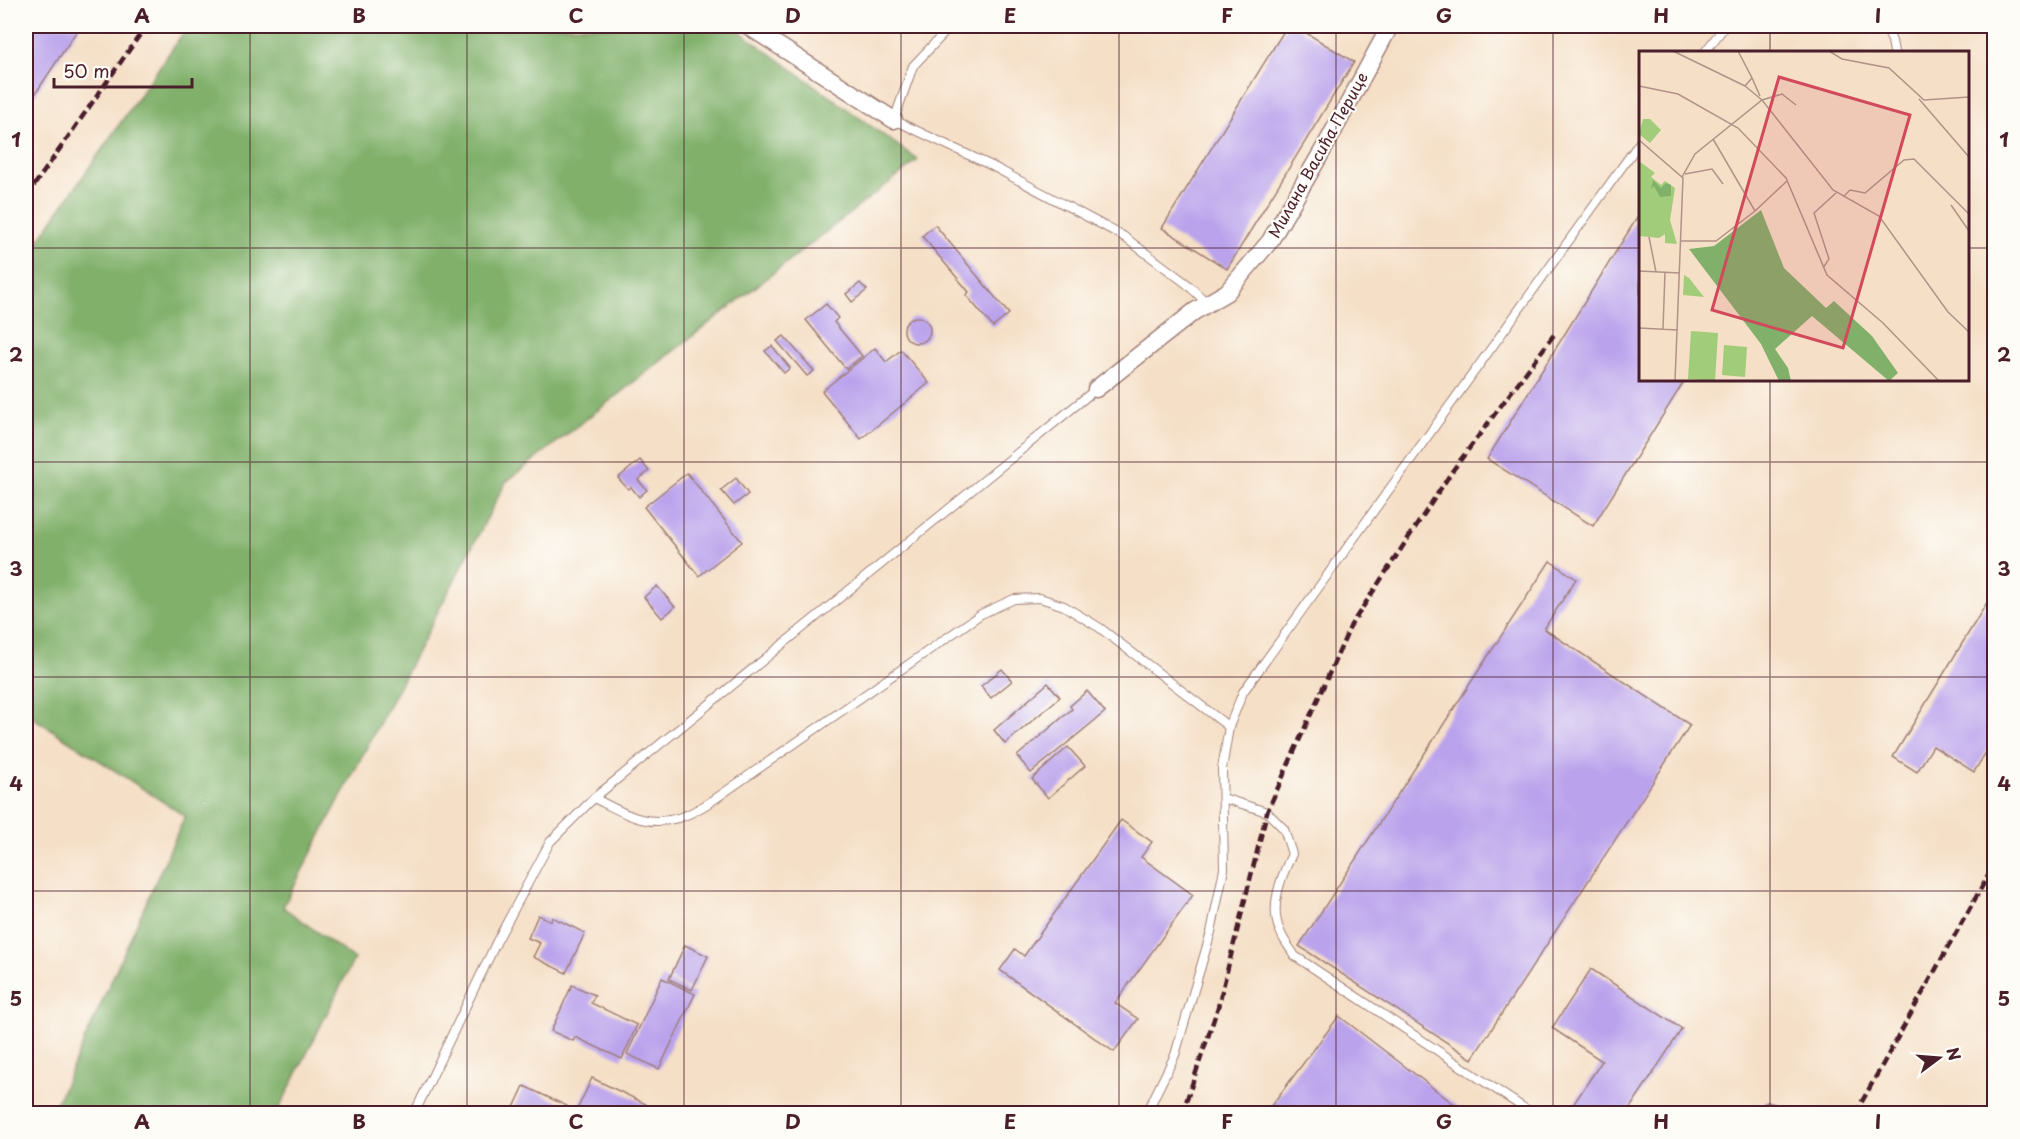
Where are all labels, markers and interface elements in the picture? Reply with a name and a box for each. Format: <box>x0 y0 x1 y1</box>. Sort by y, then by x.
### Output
text: A <box>134 0 150 30</box>
text: B <box>352 0 366 30</box>
text: C <box>568 0 584 30</box>
text: D <box>785 0 801 30</box>
text: E <box>1004 0 1016 30</box>
text: F <box>1221 0 1233 30</box>
text: G <box>1436 0 1452 30</box>
text: H <box>1653 0 1669 30</box>
text: I <box>1875 0 1881 30</box>
scale bar <box>54 51 192 89</box>
inset map <box>1639 51 1969 381</box>
text: 50 m <box>63 57 110 84</box>
street label: Милана Васића Перице <box>1261 67 1373 242</box>
text: 1 <box>11 124 21 154</box>
text: 1 <box>1999 124 2009 154</box>
text: 2 <box>9 339 23 369</box>
text: 2 <box>1997 339 2011 369</box>
text: 3 <box>9 553 23 583</box>
text: 3 <box>1997 553 2011 583</box>
text: 4 <box>9 768 23 798</box>
text: 4 <box>1997 768 2011 798</box>
text: 5 <box>10 983 22 1013</box>
text: 5 <box>1998 983 2010 1013</box>
north arrow <box>1909 1028 1969 1088</box>
text: N <box>1941 1044 1968 1063</box>
text: A <box>134 1106 150 1136</box>
text: B <box>352 1106 366 1136</box>
text: C <box>568 1106 584 1136</box>
text: D <box>785 1106 801 1136</box>
text: E <box>1004 1106 1016 1136</box>
text: F <box>1221 1106 1233 1136</box>
text: G <box>1436 1106 1452 1136</box>
text: H <box>1653 1106 1669 1136</box>
text: I <box>1875 1106 1881 1136</box>

